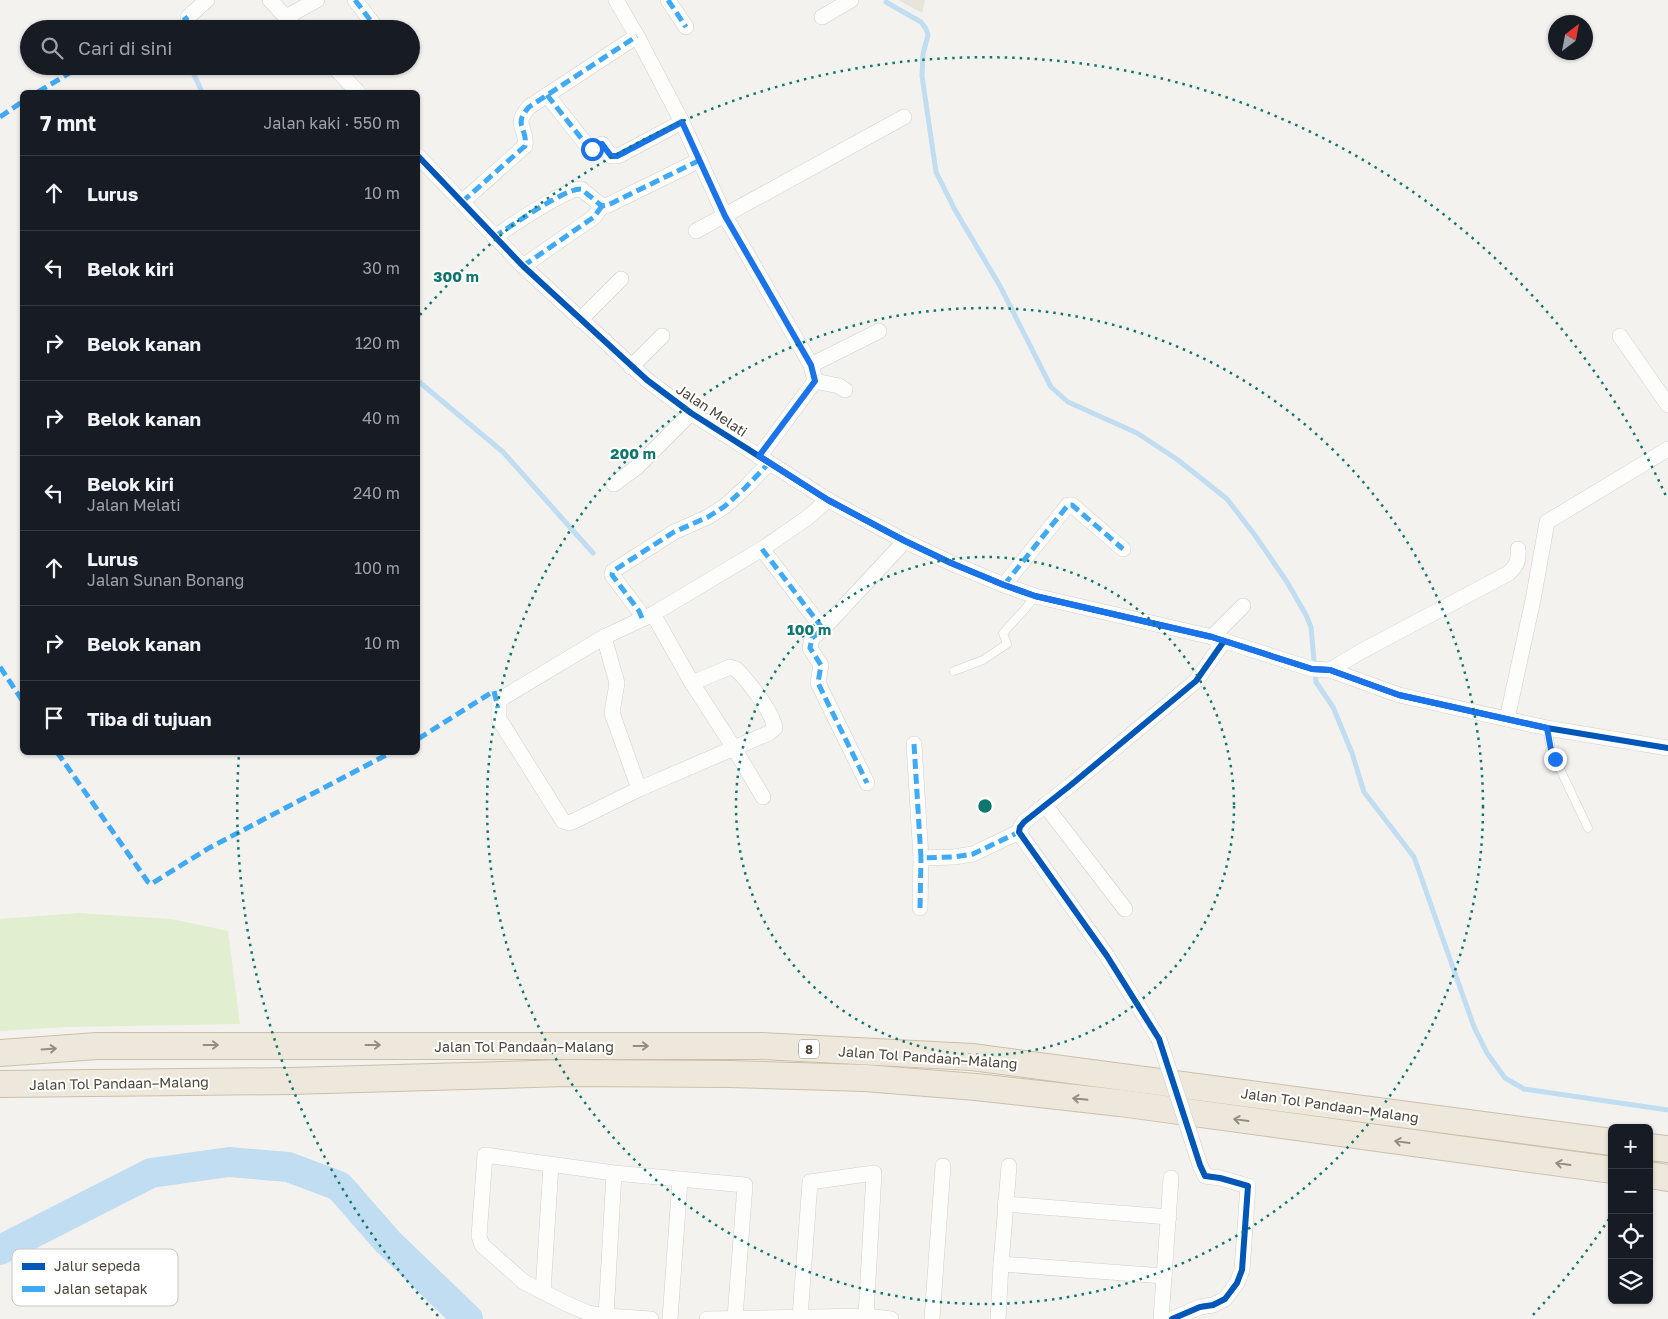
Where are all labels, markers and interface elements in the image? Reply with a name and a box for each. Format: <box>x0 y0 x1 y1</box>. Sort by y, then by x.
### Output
north arrow <box>1548 15 1593 60</box>
search box <box>20 20 420 75</box>
icon: search <box>38 34 66 62</box>
text: Cari di sini <box>78 36 172 59</box>
text: 7 mnt <box>40 110 96 136</box>
text: Jalan kaki · 550 m <box>263 113 400 133</box>
route start <box>581 138 604 161</box>
icon: ahead <box>40 179 68 207</box>
text: Lurus <box>87 182 138 205</box>
text: 10 m <box>364 183 400 203</box>
icon: left <box>40 254 68 282</box>
text: Belok kiri <box>87 257 174 280</box>
text: 30 m <box>363 258 400 278</box>
text: 300 m <box>433 267 479 285</box>
icon: right <box>40 329 68 357</box>
text: Belok kanan <box>87 332 201 355</box>
text: 120 m <box>355 333 400 353</box>
street label: Jalan Melati <box>673 380 751 440</box>
icon: right <box>40 404 68 432</box>
text: Belok kanan <box>87 407 201 430</box>
text: 40 m <box>362 408 400 428</box>
text: 200 m <box>610 444 656 462</box>
text: Belok kiri <box>87 472 174 495</box>
icon: left <box>40 479 68 507</box>
text: 240 m <box>353 483 400 503</box>
text: Jalan Melati <box>87 495 181 515</box>
text: Lurus <box>87 547 138 570</box>
icon: ahead <box>40 554 68 582</box>
text: 100 m <box>354 558 400 578</box>
text: Jalan Sunan Bonang <box>87 570 244 590</box>
text: 100 m <box>787 620 831 638</box>
icon: right <box>40 629 68 657</box>
text: Belok kanan <box>87 632 201 655</box>
text: 10 m <box>364 633 400 653</box>
icon: arrive <box>40 704 68 732</box>
text: Tiba di tujuan <box>87 707 212 730</box>
route end <box>1544 748 1567 771</box>
centre of rings <box>976 797 994 815</box>
street label: Jalan Tol Pandaan–Malang <box>434 1038 614 1055</box>
one-way arrow <box>202 1040 219 1050</box>
one-way arrow <box>365 1040 381 1050</box>
road number: 8 <box>799 1040 819 1058</box>
one-way arrow <box>632 1041 649 1051</box>
street label: Jalan Tol Pandaan–Malang <box>838 1042 1018 1072</box>
one-way arrow <box>40 1044 56 1054</box>
street label: Jalan Tol Pandaan–Malang <box>29 1073 209 1093</box>
street label: Jalan Tol Pandaan–Malang <box>1240 1084 1420 1126</box>
one-way arrow <box>1073 1094 1089 1104</box>
one-way arrow <box>1234 1115 1250 1125</box>
map controls <box>1608 1124 1653 1304</box>
button: + <box>1608 1124 1653 1169</box>
one-way arrow <box>1395 1137 1411 1147</box>
one-way arrow <box>1556 1159 1572 1169</box>
button: − <box>1608 1169 1653 1214</box>
button: locate <box>1608 1214 1653 1259</box>
legend <box>12 1249 178 1306</box>
text: Jalur sepeda <box>54 1257 140 1274</box>
button: layers <box>1608 1259 1653 1304</box>
text: Jalan setapak <box>54 1280 148 1297</box>

